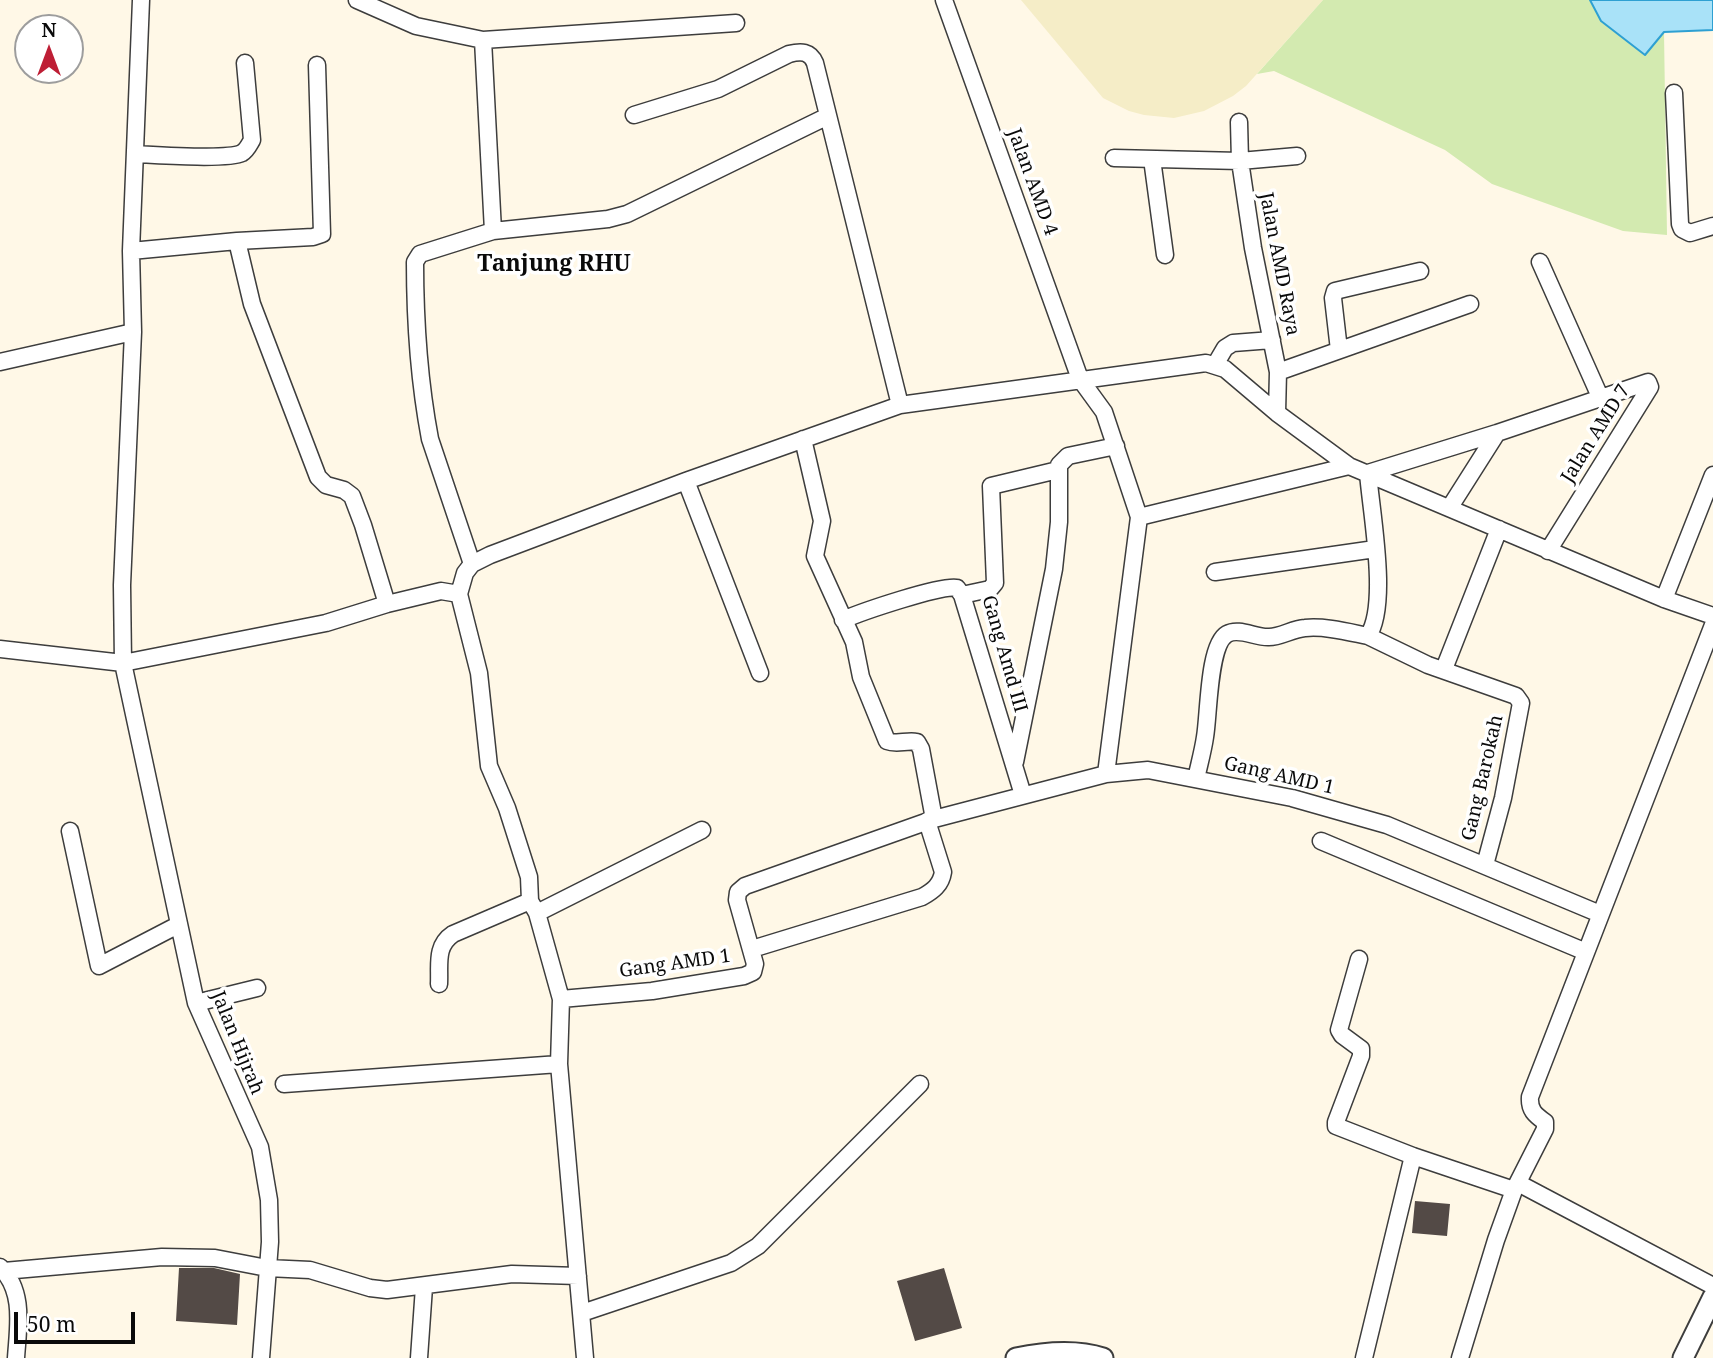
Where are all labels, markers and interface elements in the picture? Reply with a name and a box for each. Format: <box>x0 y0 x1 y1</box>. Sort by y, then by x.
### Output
north arrow <box>14 14 84 84</box>
text: N <box>42 17 56 43</box>
street label: Jalan AMD 4 <box>1002 126 1062 238</box>
street label: Jalan AMD Raya <box>1254 190 1304 338</box>
district label: Tanjung RHU <box>477 250 631 278</box>
street label: Jalan AMD 7 <box>1557 381 1635 487</box>
street label: Gang Amd III <box>976 593 1032 715</box>
street label: Gang Barokah <box>1457 713 1509 843</box>
street label: Gang AMD 1 <box>1222 752 1336 800</box>
street label: Gang AMD 1 <box>618 945 732 983</box>
street label: Jalan Hijrah <box>206 988 268 1098</box>
scale bar <box>18 1298 138 1342</box>
text: 50 m <box>27 1310 76 1338</box>

